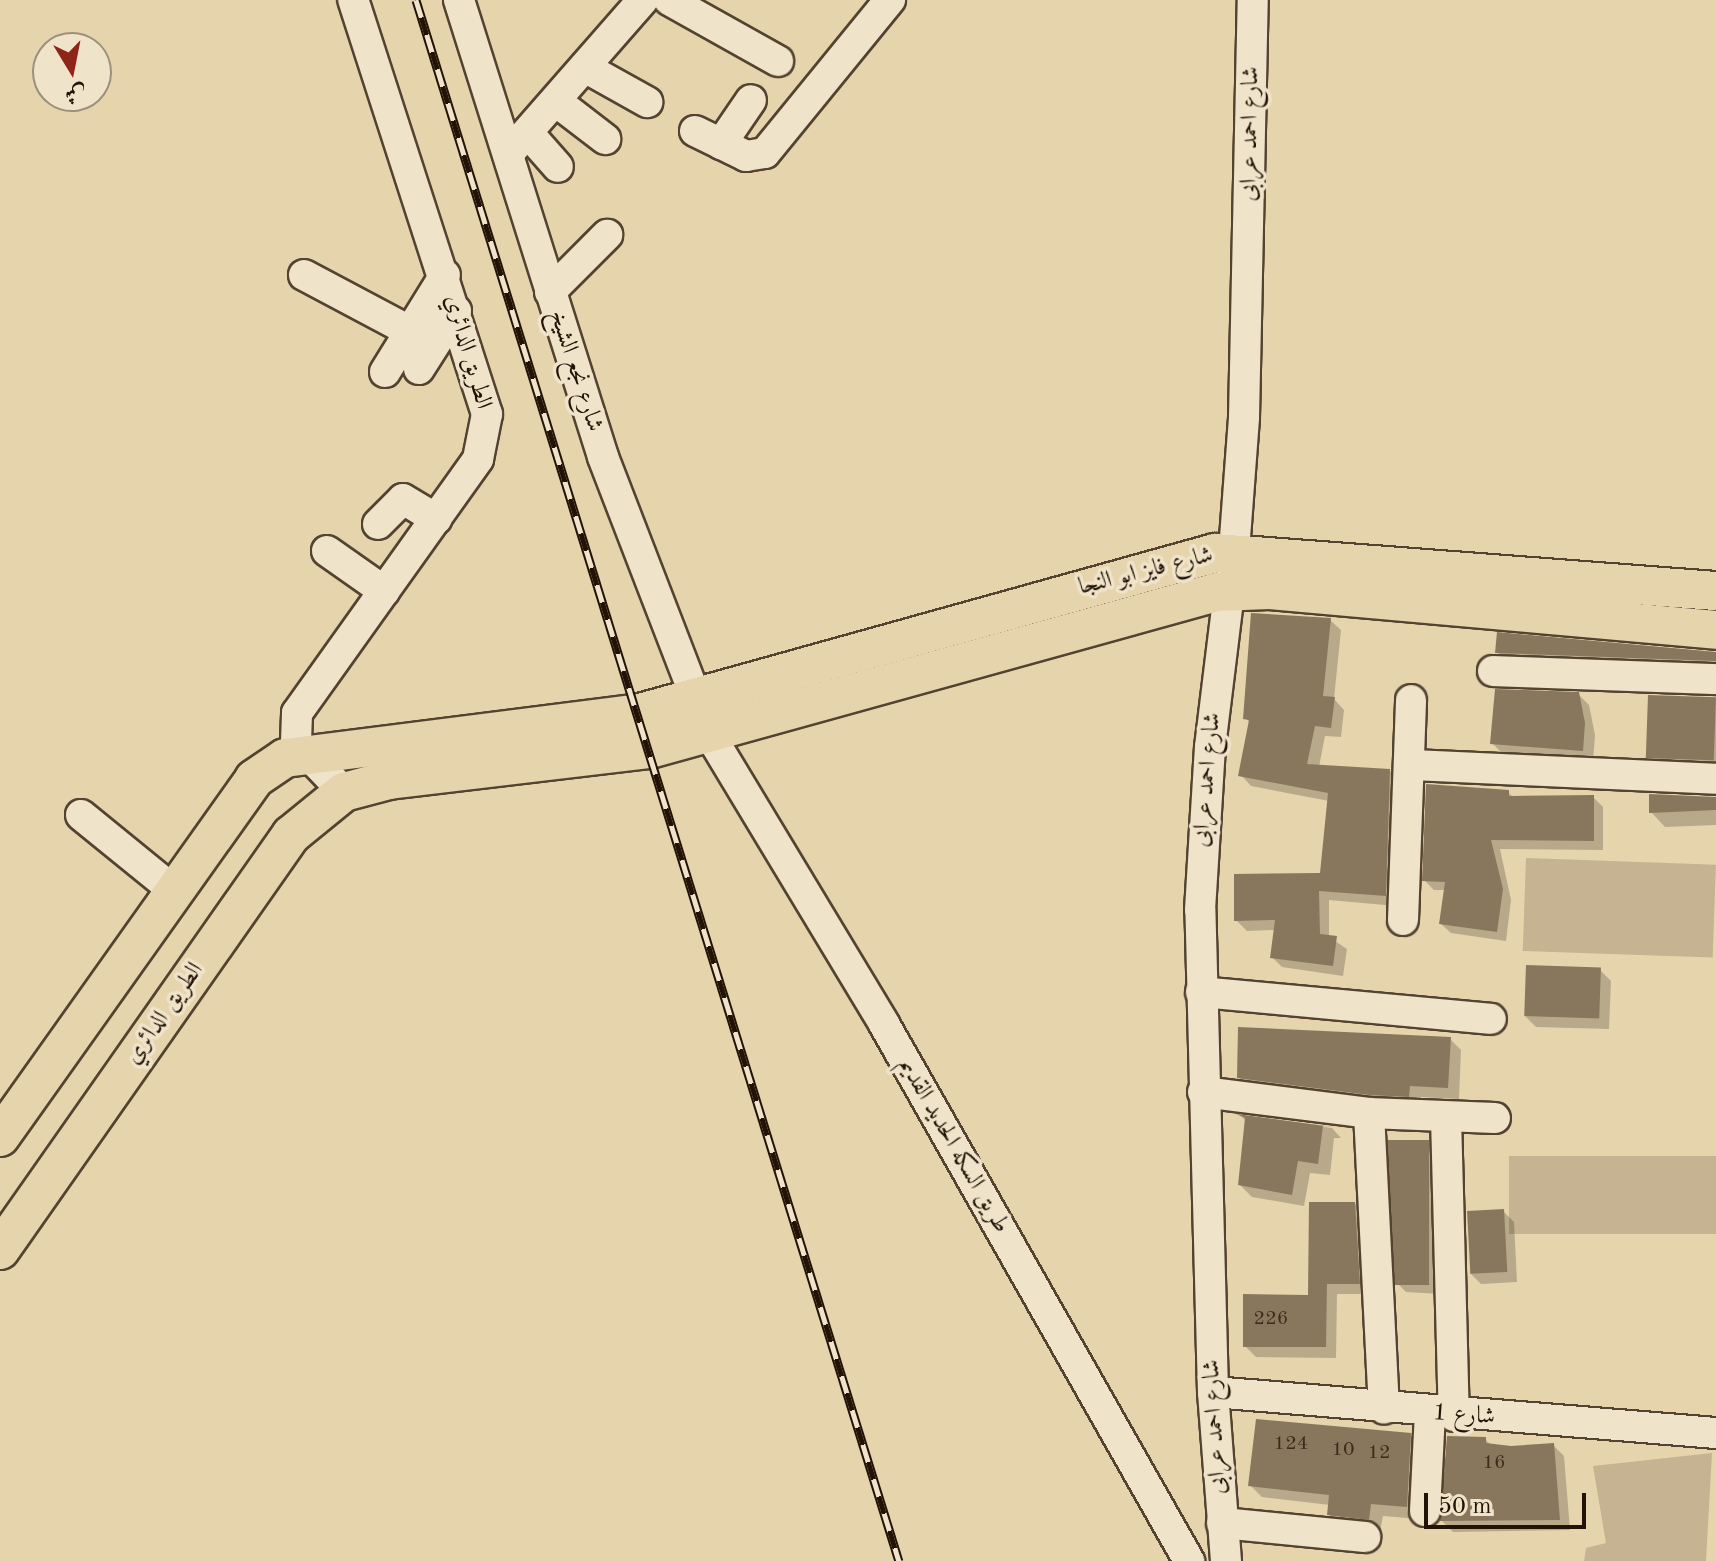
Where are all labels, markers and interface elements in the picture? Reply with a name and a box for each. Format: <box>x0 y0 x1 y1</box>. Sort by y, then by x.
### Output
north arrow <box>32 32 112 112</box>
street label: شارع احمد عرابى <box>1235 66 1267 202</box>
text: ش <box>63 81 88 106</box>
street label: الطريق الدائري <box>437 291 497 413</box>
street label: شارع نجع الشيخ <box>542 306 608 436</box>
street label: شارع فايز ابو النجا <box>1076 541 1216 603</box>
street label: شارع احمد عرابى <box>1188 712 1228 848</box>
street label: الطريق الدائري <box>119 958 211 1070</box>
street label: طريق السكه الحديد القديم <box>891 1053 1015 1239</box>
house number: 226 <box>1254 1307 1288 1331</box>
street label: شارع احمد عرابى <box>1198 1359 1234 1495</box>
street label: شارع 1 <box>1432 1399 1496 1433</box>
house number: 124 <box>1274 1432 1308 1456</box>
house number: 10 <box>1331 1438 1355 1462</box>
house number: 12 <box>1367 1441 1391 1465</box>
house number: 16 <box>1482 1451 1506 1475</box>
scale bar <box>1428 1477 1590 1527</box>
text: 50 m <box>1438 1495 1492 1519</box>

